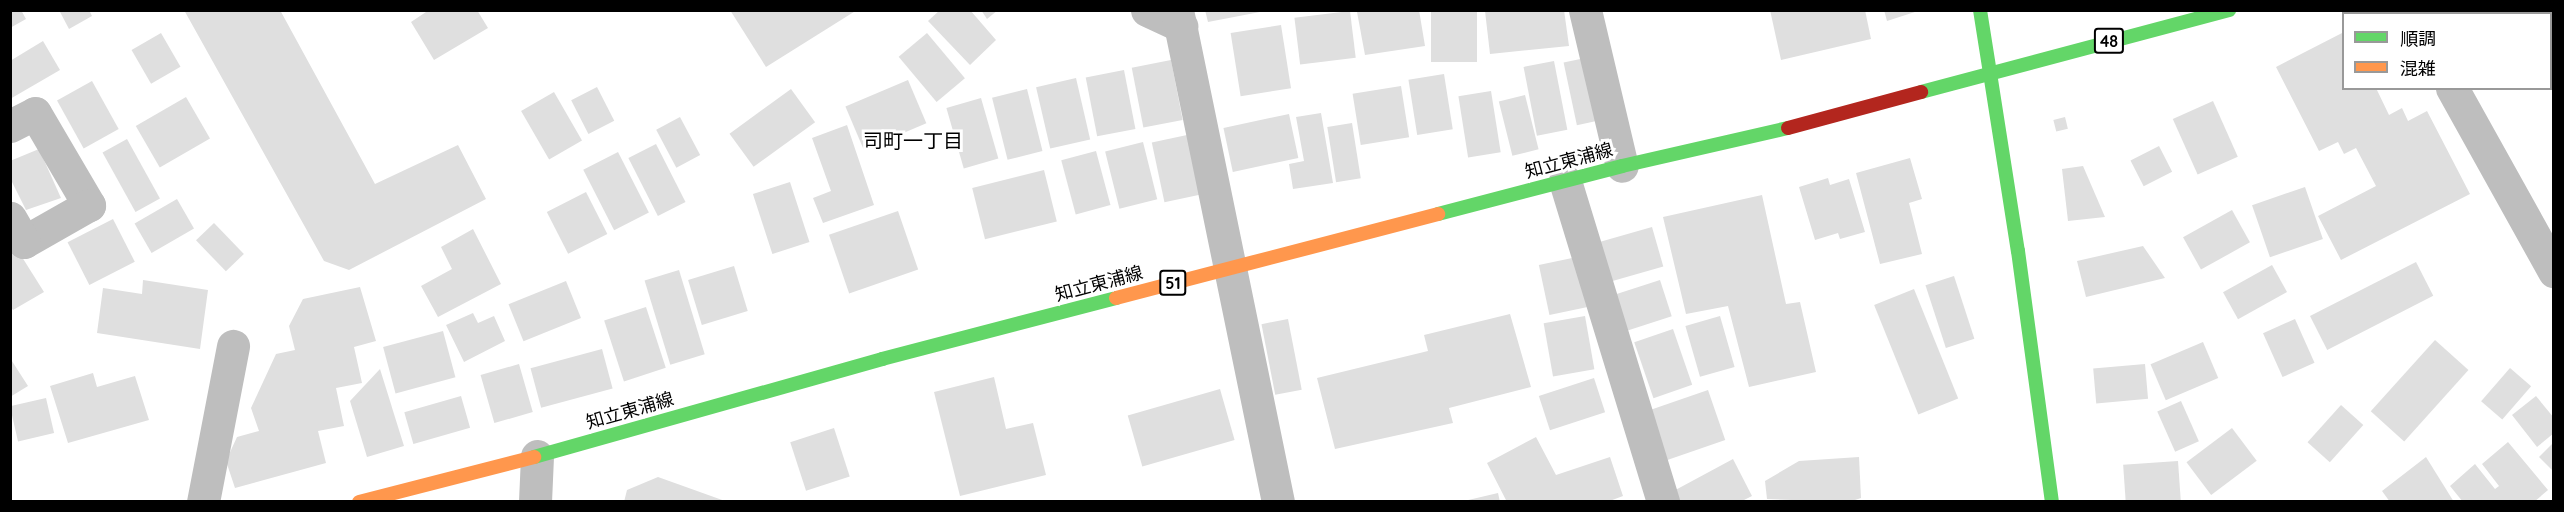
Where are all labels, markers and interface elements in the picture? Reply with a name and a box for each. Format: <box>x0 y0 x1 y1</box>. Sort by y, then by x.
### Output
legend <box>2342 12 2552 90</box>
text: 順調 <box>2400 27 2436 50</box>
road number: 48 <box>2092 28 2126 54</box>
text: 混雑 <box>2400 57 2436 80</box>
district label: 司町一丁目 <box>863 128 963 152</box>
street label: 知立東浦線 <box>1523 139 1615 183</box>
street label: 知立東浦線 <box>1053 262 1145 306</box>
road number: 51 <box>1158 270 1188 296</box>
street label: 知立東浦線 <box>584 388 676 434</box>

